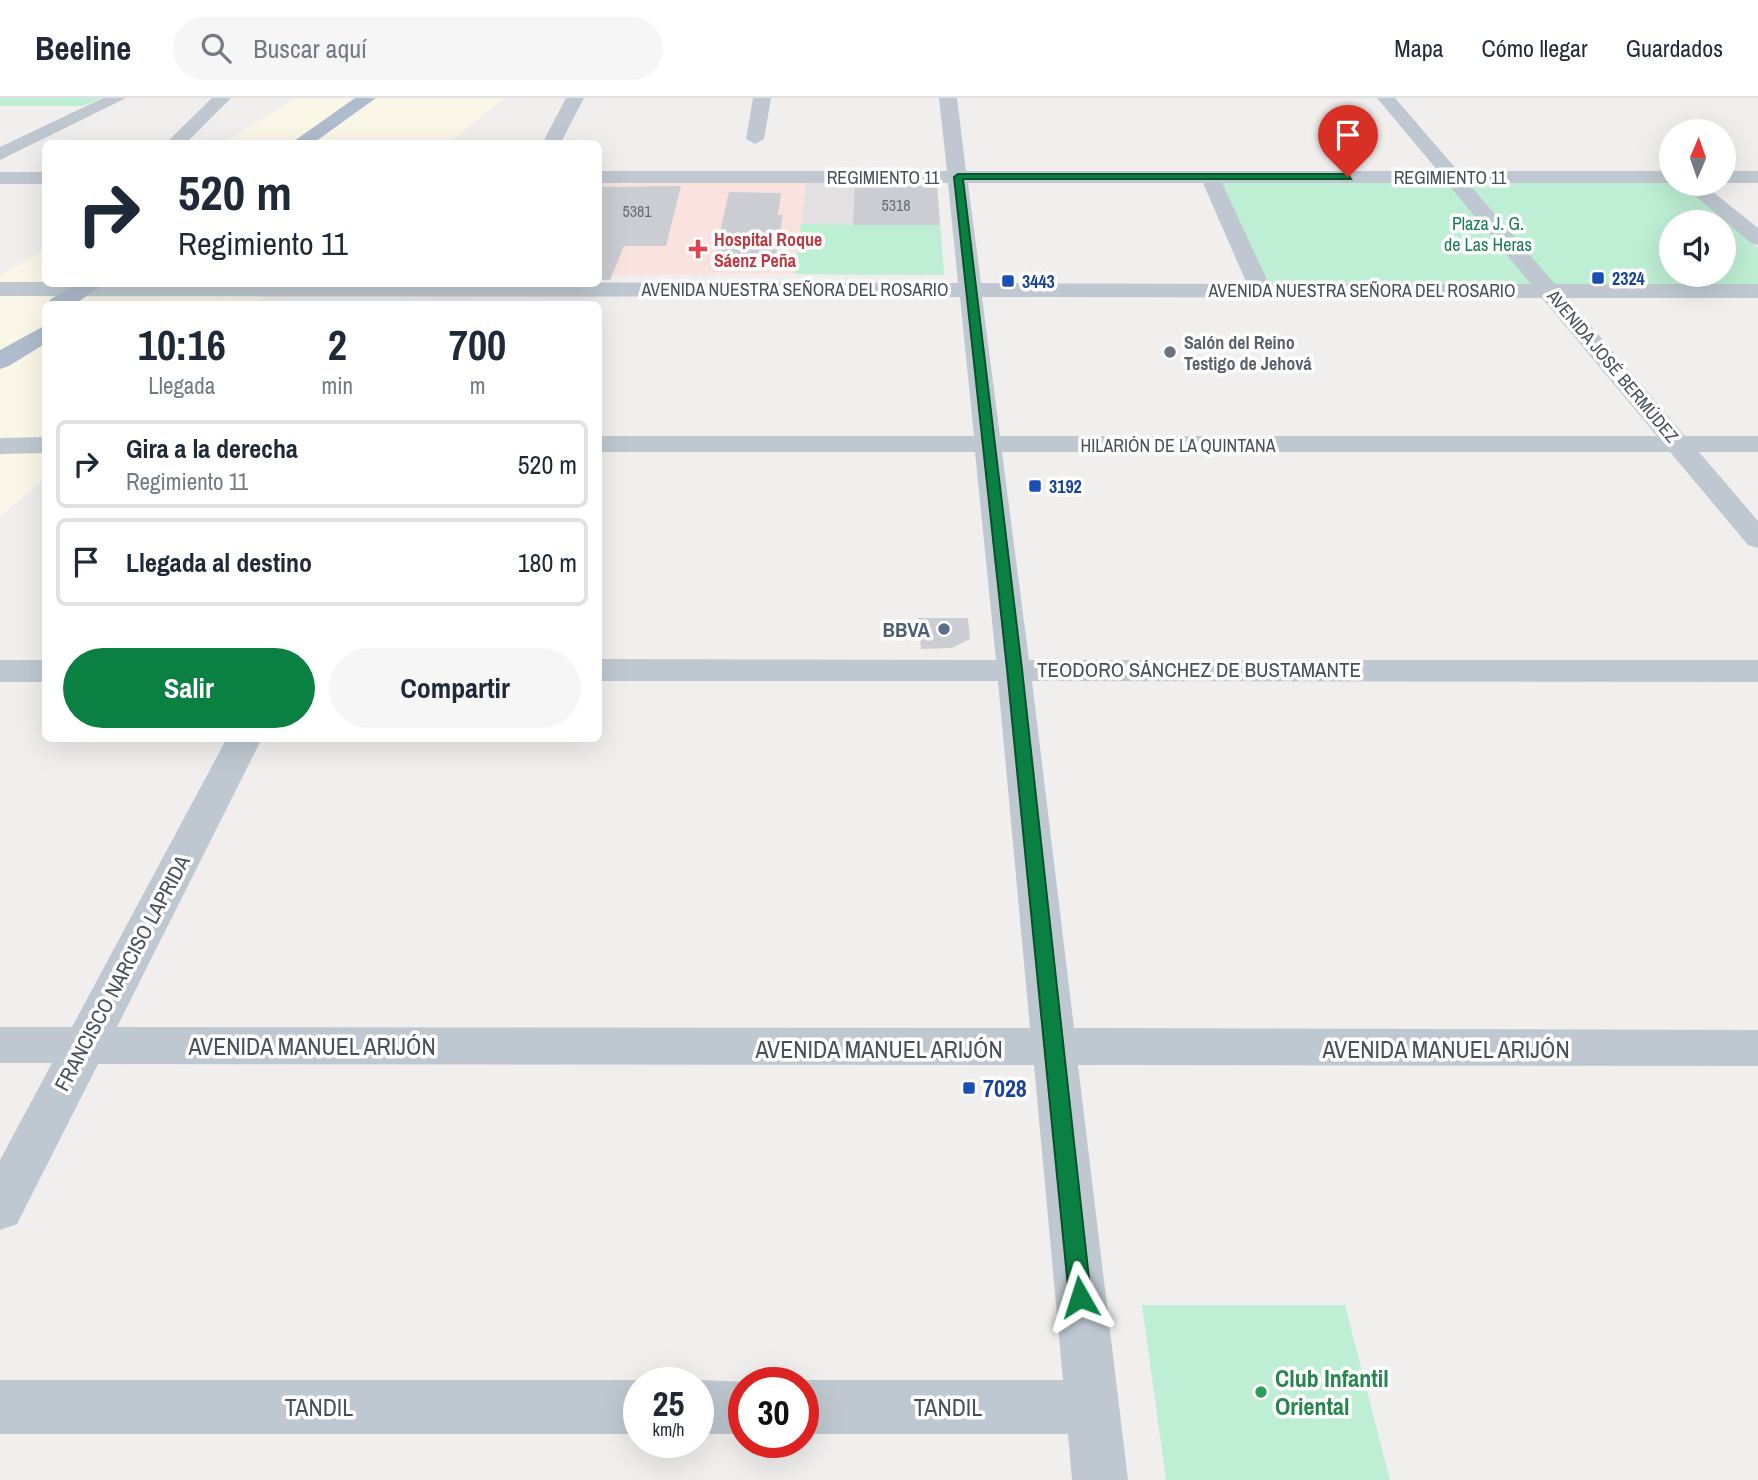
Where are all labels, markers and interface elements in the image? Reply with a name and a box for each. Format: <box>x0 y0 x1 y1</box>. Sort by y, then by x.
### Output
search box <box>173 17 663 80</box>
text: Beeline <box>35 26 131 70</box>
icon: search <box>197 29 235 67</box>
text: Buscar aquí <box>253 31 367 66</box>
text: Mapa <box>1394 32 1444 64</box>
text: Cómo llegar <box>1482 32 1588 64</box>
text: Guardados <box>1626 32 1723 64</box>
pin <box>1318 105 1378 177</box>
icon: arrive <box>1329 116 1367 154</box>
north arrow <box>1659 119 1736 196</box>
map controls <box>1659 119 1736 287</box>
text: 520 m <box>178 159 292 225</box>
street label: REGIMIENTO 11 <box>827 165 940 190</box>
street label: REGIMIENTO 11 <box>1394 165 1507 190</box>
icon: right <box>63 168 154 259</box>
house number: 5318 <box>881 194 911 216</box>
house number: 5381 <box>622 200 652 222</box>
button: sound <box>1659 210 1736 287</box>
park label: Plaza J. G. de Las Heras <box>1444 211 1532 257</box>
text: Regimiento 11 <box>178 222 348 265</box>
place label: Hospital Roque Sáenz Peña <box>714 227 822 273</box>
marker: Hospital Roque Sáenz Peña <box>688 239 708 259</box>
place label: 2324 <box>1612 266 1646 291</box>
place label: 3443 <box>1022 269 1055 294</box>
marker: 2324 <box>1590 270 1606 286</box>
marker: 3443 <box>1000 273 1016 289</box>
street label: AVENIDA NUESTRA SEÑORA DEL ROSARIO <box>641 277 948 302</box>
street label: AVENIDA NUESTRA SEÑORA DEL ROSARIO <box>1208 278 1515 303</box>
street label: AVENIDA JOSÉ BERMÚDEZ <box>1541 283 1684 448</box>
text: 10:16 <box>138 317 226 373</box>
text: 2 <box>328 317 347 373</box>
text: 700 <box>449 317 506 373</box>
place label: Salón del Reino Testigo de Jehová <box>1184 330 1313 376</box>
marker: Salón del Reino Testigo de Jehová <box>1162 344 1178 360</box>
text: Llegada <box>148 370 215 401</box>
text: min <box>322 370 353 401</box>
text: m <box>470 370 485 401</box>
text: Gira a la derecha <box>126 431 298 466</box>
street label: HILARIÓN DE LA QUINTANA <box>1081 433 1276 458</box>
icon: right <box>67 445 105 483</box>
text: 520 m <box>518 447 577 482</box>
text: Regimiento 11 <box>126 466 248 497</box>
place label: 3192 <box>1049 474 1082 499</box>
marker: 3192 <box>1027 478 1043 494</box>
icon: arrive <box>67 543 105 581</box>
text: Llegada al destino <box>126 545 312 580</box>
text: 180 m <box>518 545 577 580</box>
place label: BBVA <box>882 615 931 644</box>
marker: BBVA <box>936 621 952 637</box>
button: Salir <box>63 648 315 728</box>
button: Compartir <box>329 648 581 728</box>
street label: TEODORO SÁNCHEZ DE BUSTAMANTE <box>1037 655 1361 684</box>
street label: FRANCISCO NARCISO LAPRIDA <box>47 850 197 1096</box>
street label: AVENIDA MANUEL ARIJÓN <box>187 1030 436 1062</box>
street label: AVENIDA MANUEL ARIJÓN <box>754 1033 1003 1065</box>
street label: AVENIDA MANUEL ARIJÓN <box>1321 1033 1570 1065</box>
place label: 7028 <box>983 1072 1027 1104</box>
marker: 7028 <box>961 1080 977 1096</box>
position arrow <box>1043 1260 1117 1334</box>
place label: Club Infantil Oriental <box>1275 1362 1389 1422</box>
speed limit sign: 30 <box>728 1367 819 1458</box>
text: 25 <box>653 1380 684 1427</box>
marker: Club Infantil Oriental <box>1253 1384 1269 1400</box>
street label: TANDIL <box>285 1391 353 1423</box>
street label: TANDIL <box>914 1391 982 1423</box>
text: km/h <box>653 1417 685 1442</box>

